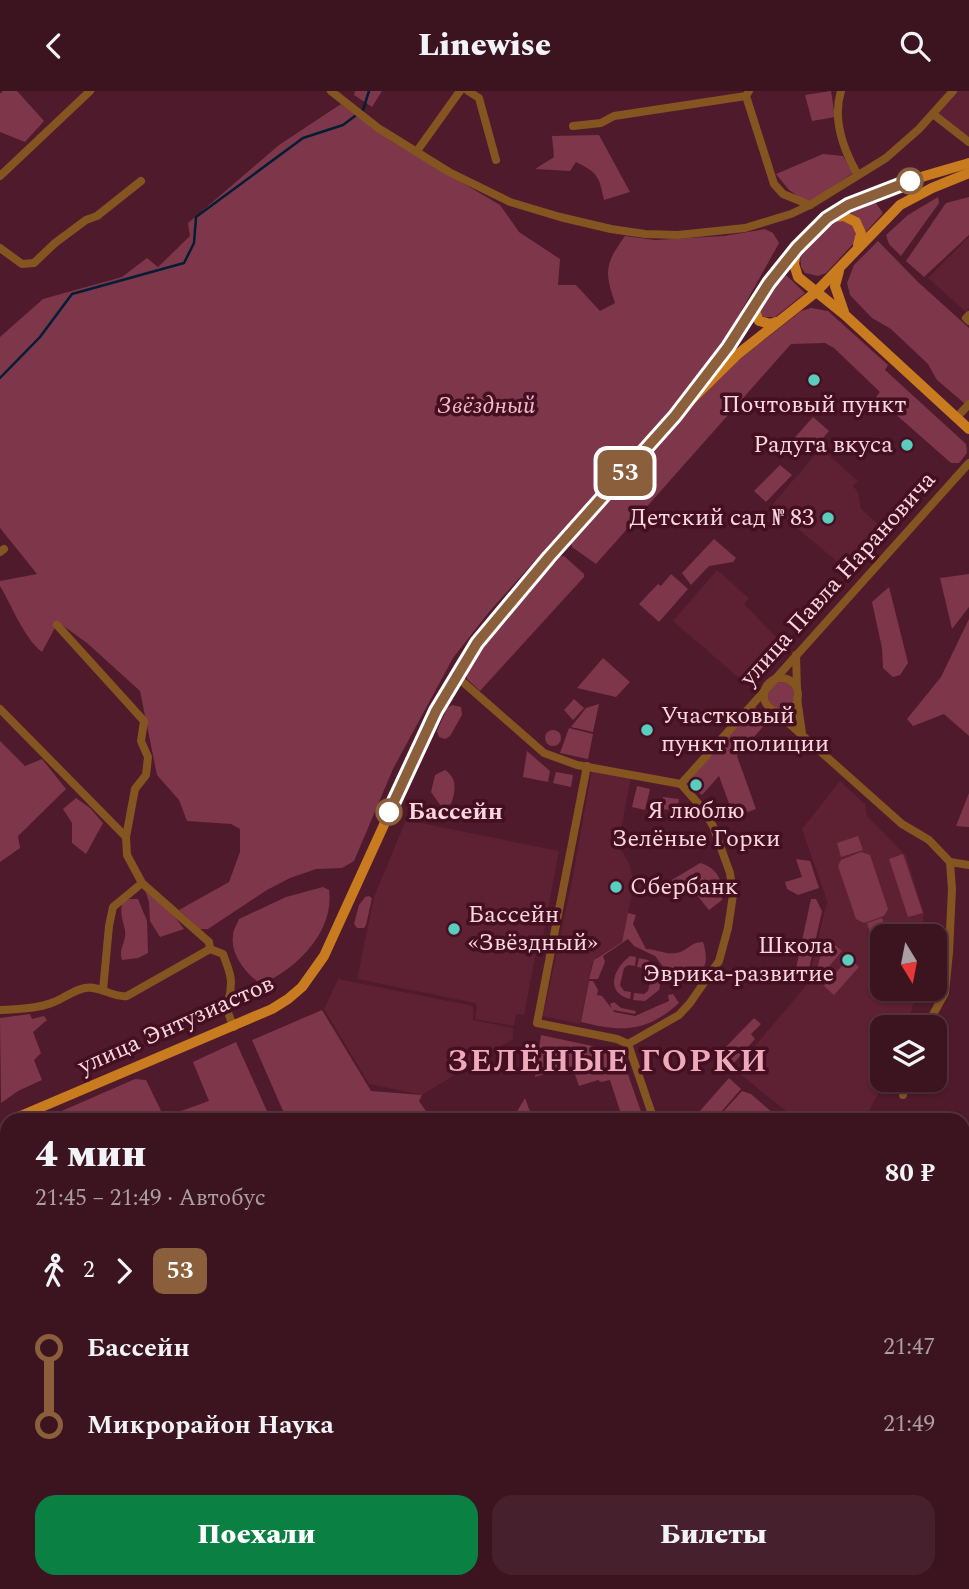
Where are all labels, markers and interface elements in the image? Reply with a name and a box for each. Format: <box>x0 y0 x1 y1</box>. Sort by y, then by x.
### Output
text: Linewise <box>418 21 551 70</box>
icon: back <box>35 27 73 65</box>
icon: search <box>896 27 934 65</box>
unlabelled marker <box>897 168 923 194</box>
marker: Почтовый пункт <box>806 372 822 388</box>
place label: Почтовый пункт <box>722 387 906 423</box>
park label: Звёздный <box>437 388 536 424</box>
place label: Радуга вкуса <box>753 427 893 463</box>
marker: Радуга вкуса <box>899 437 915 453</box>
line badge: 53 <box>594 450 656 496</box>
text: 53 <box>612 455 638 491</box>
street label: улица Павла Нарановича <box>731 463 945 695</box>
place label: Детский сад № 83 <box>629 500 814 536</box>
marker: Детский сад № 83 <box>820 510 836 526</box>
place label: Участковый пункт полиции <box>661 698 829 762</box>
marker: Участковый пункт полиции <box>639 722 655 738</box>
marker: Я люблю Зелёные Горки <box>688 777 704 793</box>
place label: Я люблю Зелёные Горки <box>612 793 780 857</box>
place label: Бассейн <box>408 794 503 830</box>
marker: Бассейн <box>376 799 402 825</box>
place label: Сбербанк <box>630 869 738 905</box>
marker: Сбербанк <box>608 879 624 895</box>
place label: Бассейн «Звёздный» <box>468 897 598 961</box>
marker: Бассейн «Звёздный» <box>446 921 462 937</box>
north arrow <box>870 924 947 1001</box>
map controls <box>870 924 947 1092</box>
place label: Школа Эврика-развитие <box>643 928 834 992</box>
marker: Школа Эврика-развитие <box>840 952 856 968</box>
street label: улица Энтузиастов <box>71 966 280 1085</box>
button: layers <box>870 1015 947 1092</box>
district label: ЗЕЛЁНЫЕ ГОРКИ <box>447 1037 769 1086</box>
text: 4 мин <box>35 1126 146 1184</box>
text: 80 ₽ <box>885 1153 935 1193</box>
text: 21:45 – 21:49 · Автобус <box>35 1181 266 1216</box>
icon: walk <box>35 1252 73 1290</box>
icon: forward <box>105 1252 143 1290</box>
text: 2 <box>83 1253 95 1288</box>
text: 53 <box>167 1253 193 1289</box>
text: Бассейн <box>87 1328 190 1368</box>
text: 21:47 <box>883 1330 935 1365</box>
text: Микрорайон Наука <box>87 1405 334 1445</box>
text: 21:49 <box>883 1407 935 1442</box>
button: Поехали <box>35 1495 478 1575</box>
button: Билеты <box>492 1495 935 1575</box>

